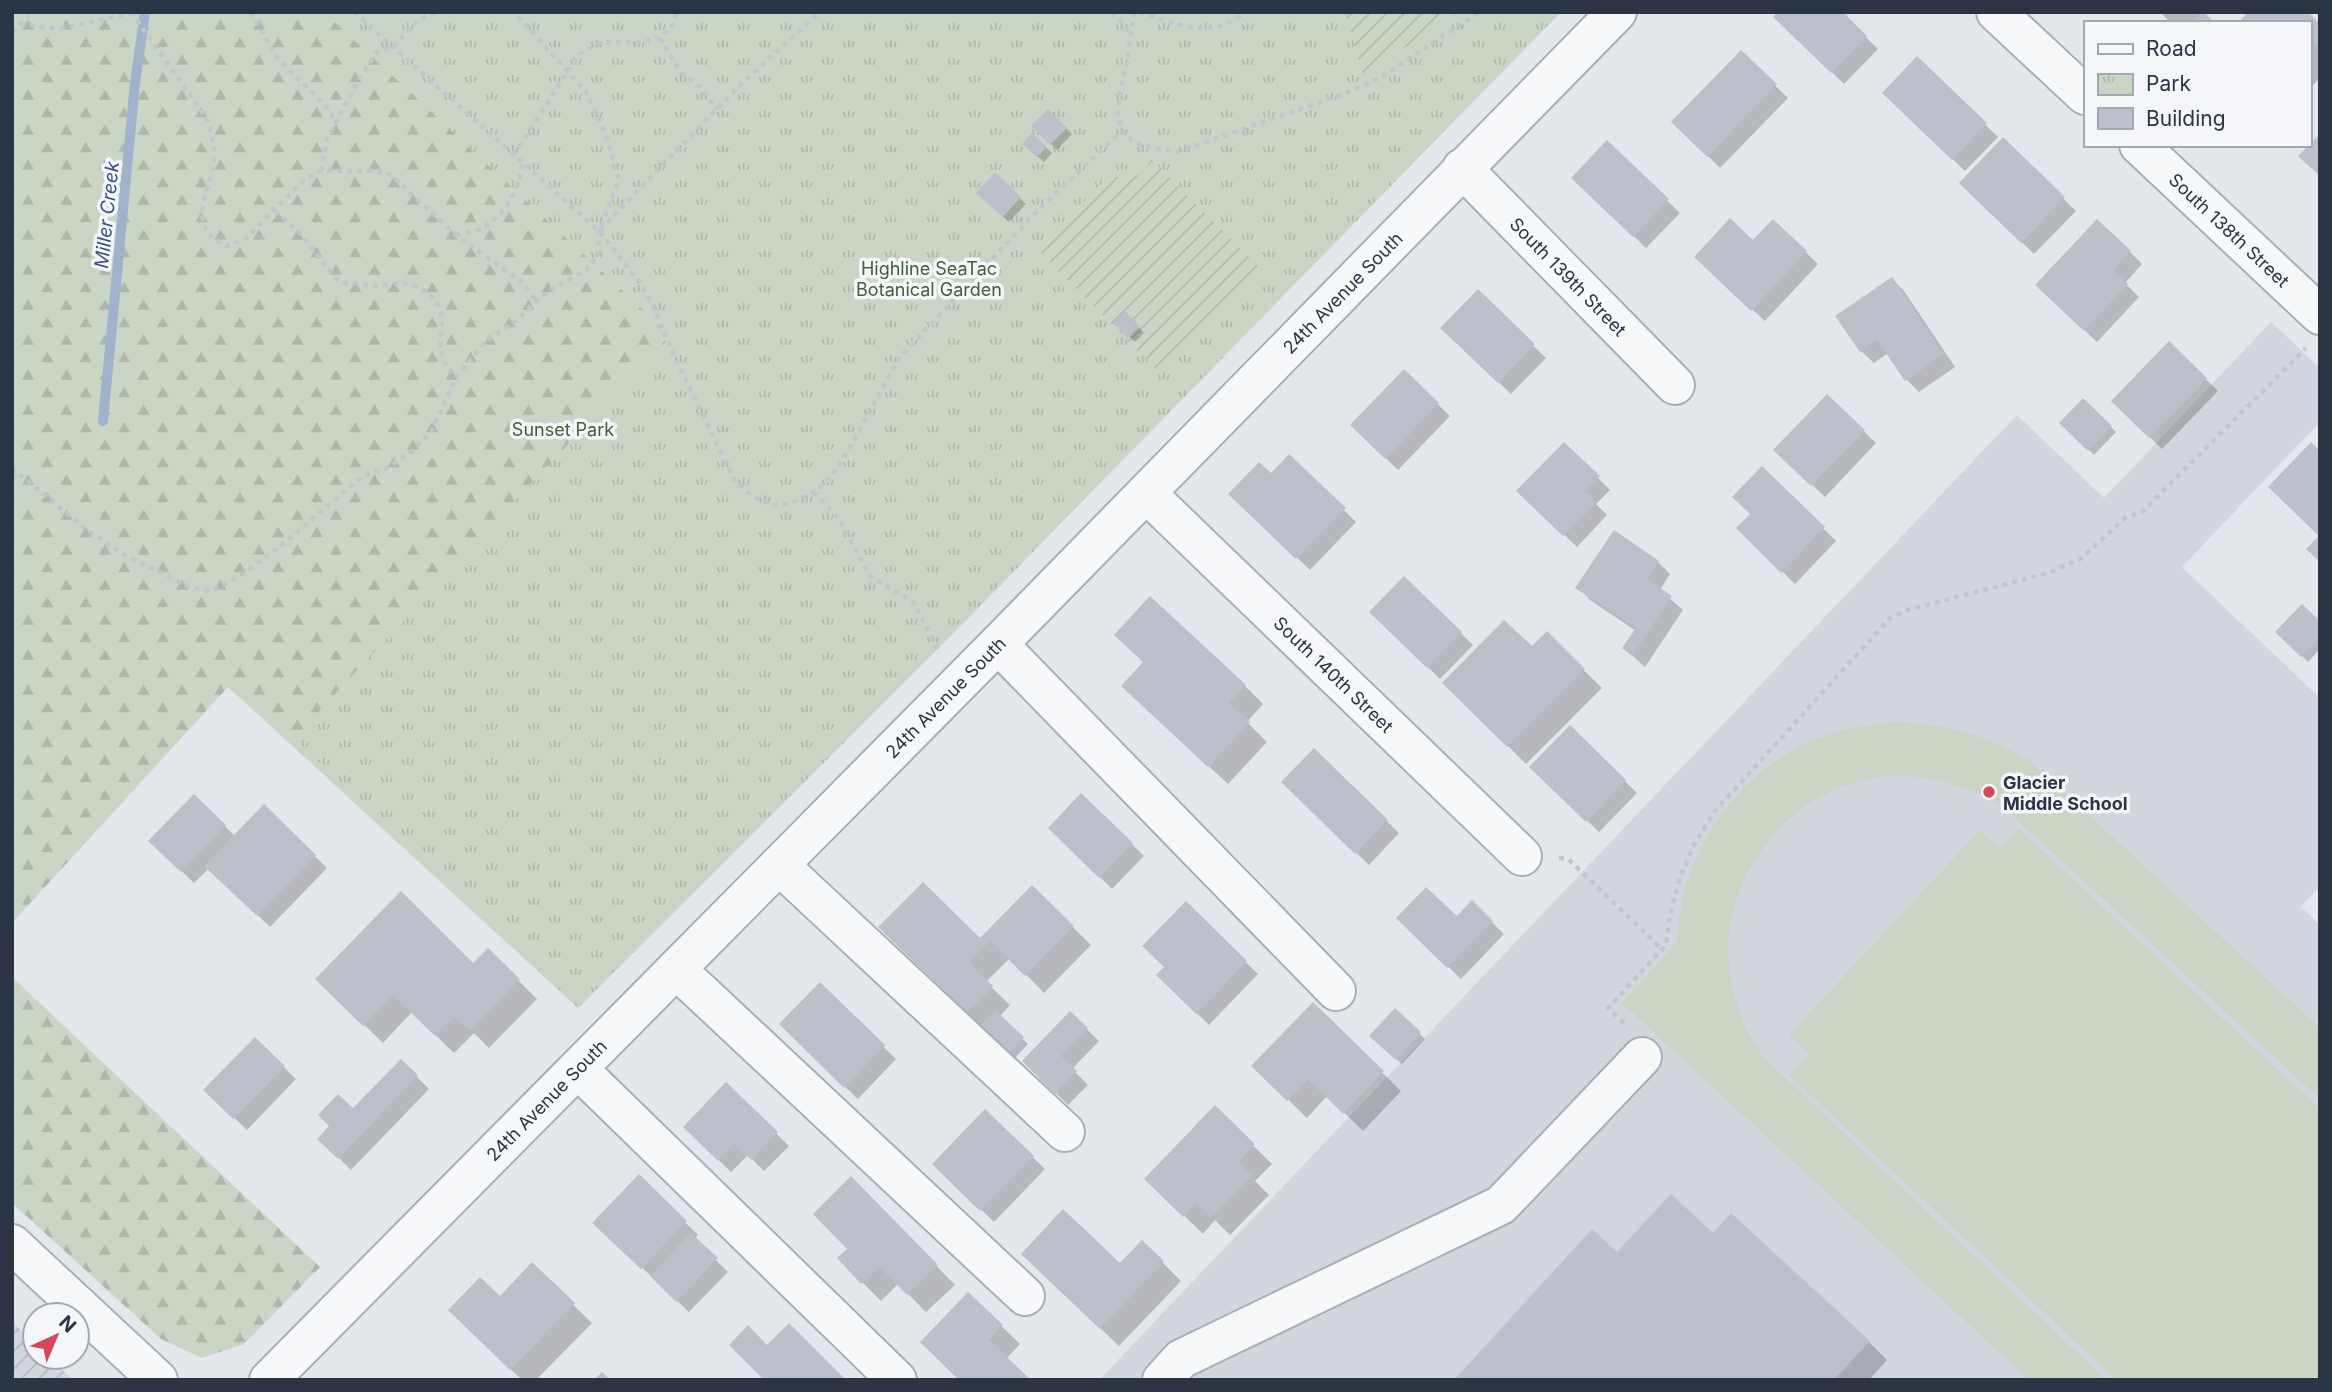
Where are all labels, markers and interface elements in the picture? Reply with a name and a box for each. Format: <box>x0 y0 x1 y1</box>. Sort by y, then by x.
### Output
legend <box>2084 21 2311 147</box>
text: Road <box>2146 36 2197 61</box>
text: Park <box>2146 71 2191 96</box>
text: Building <box>2146 106 2226 131</box>
water label: Miller Creek <box>90 160 124 270</box>
street label: South 138th Street <box>2165 169 2294 291</box>
street label: South 139th Street <box>1506 213 1631 340</box>
street label: 24th Avenue South <box>1278 227 1406 358</box>
park label: Highline SeaTac Botanical Garden <box>856 258 1002 300</box>
park label: Sunset Park <box>512 419 614 440</box>
street label: South 140th Street <box>1270 612 1398 737</box>
street label: 24th Avenue South <box>881 632 1010 762</box>
place label: Glacier Middle School <box>2003 772 2128 814</box>
marker: Glacier Middle School <box>1981 784 1997 800</box>
street label: 24th Avenue South <box>482 1035 611 1165</box>
north arrow <box>21 1301 91 1371</box>
text: N <box>54 1311 81 1337</box>

